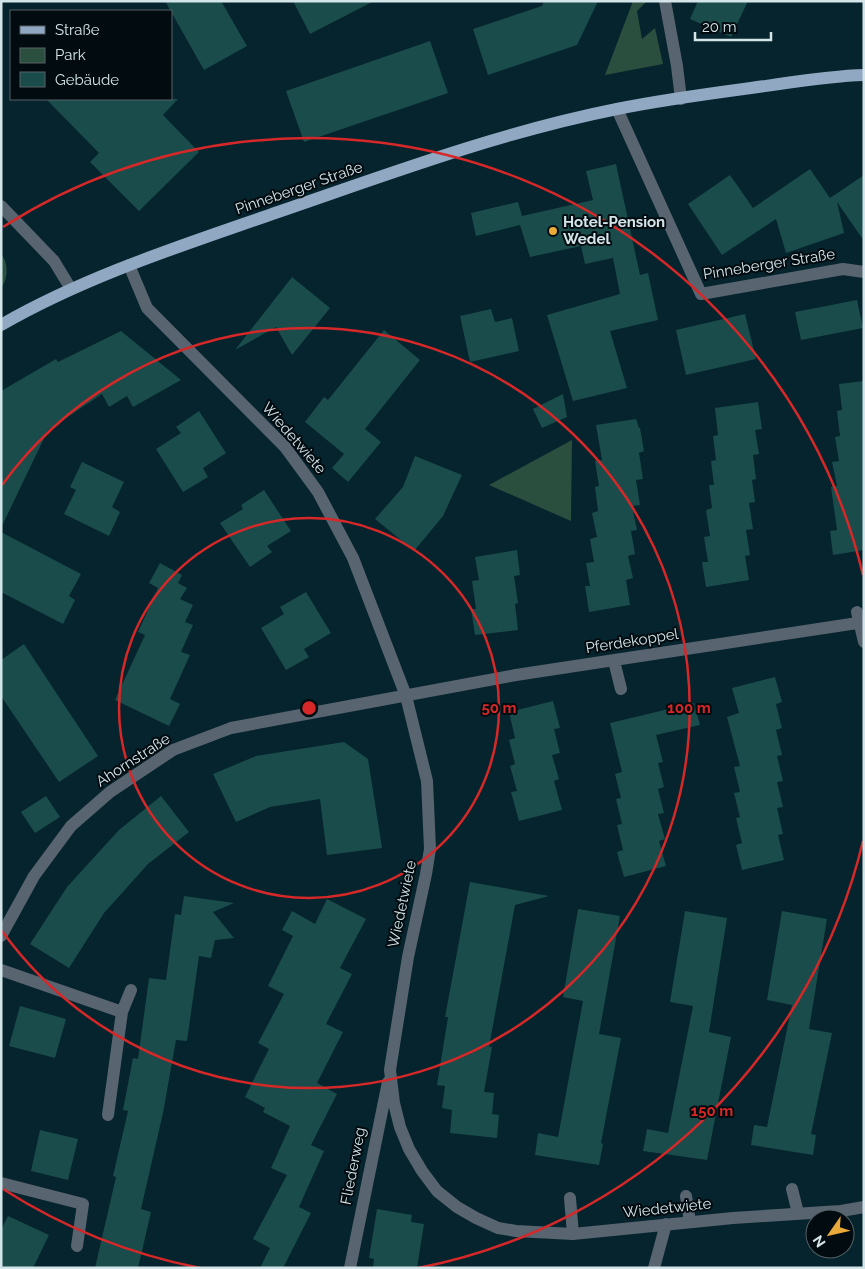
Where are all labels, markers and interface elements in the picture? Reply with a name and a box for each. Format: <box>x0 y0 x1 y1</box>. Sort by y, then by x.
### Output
legend <box>10 10 172 100</box>
scale bar <box>695 10 771 42</box>
text: 20 m <box>702 18 737 36</box>
text: Straße <box>55 21 100 39</box>
text: Park <box>55 46 86 64</box>
text: Gebäude <box>55 71 119 89</box>
street label: Pinneberger Straße <box>233 158 365 218</box>
place label: Hotel-Pension Wedel <box>563 213 665 248</box>
marker: Hotel-Pension Wedel <box>547 225 559 237</box>
street label: Pinneberger Straße <box>702 245 836 283</box>
street label: Wiedetwiete <box>258 399 330 478</box>
street label: Pferdekoppel <box>584 625 681 657</box>
centre of rings <box>300 699 318 717</box>
text: 50 m <box>481 699 517 717</box>
text: 100 m <box>667 699 711 717</box>
street label: Ahornstraße <box>93 729 174 791</box>
street label: Wiedetwiete <box>384 859 420 949</box>
text: 150 m <box>691 1102 733 1120</box>
street label: Fliederweg <box>337 1126 369 1206</box>
street label: Wiedetwiete <box>622 1194 712 1222</box>
north arrow <box>805 1209 855 1259</box>
text: N <box>810 1232 829 1250</box>

